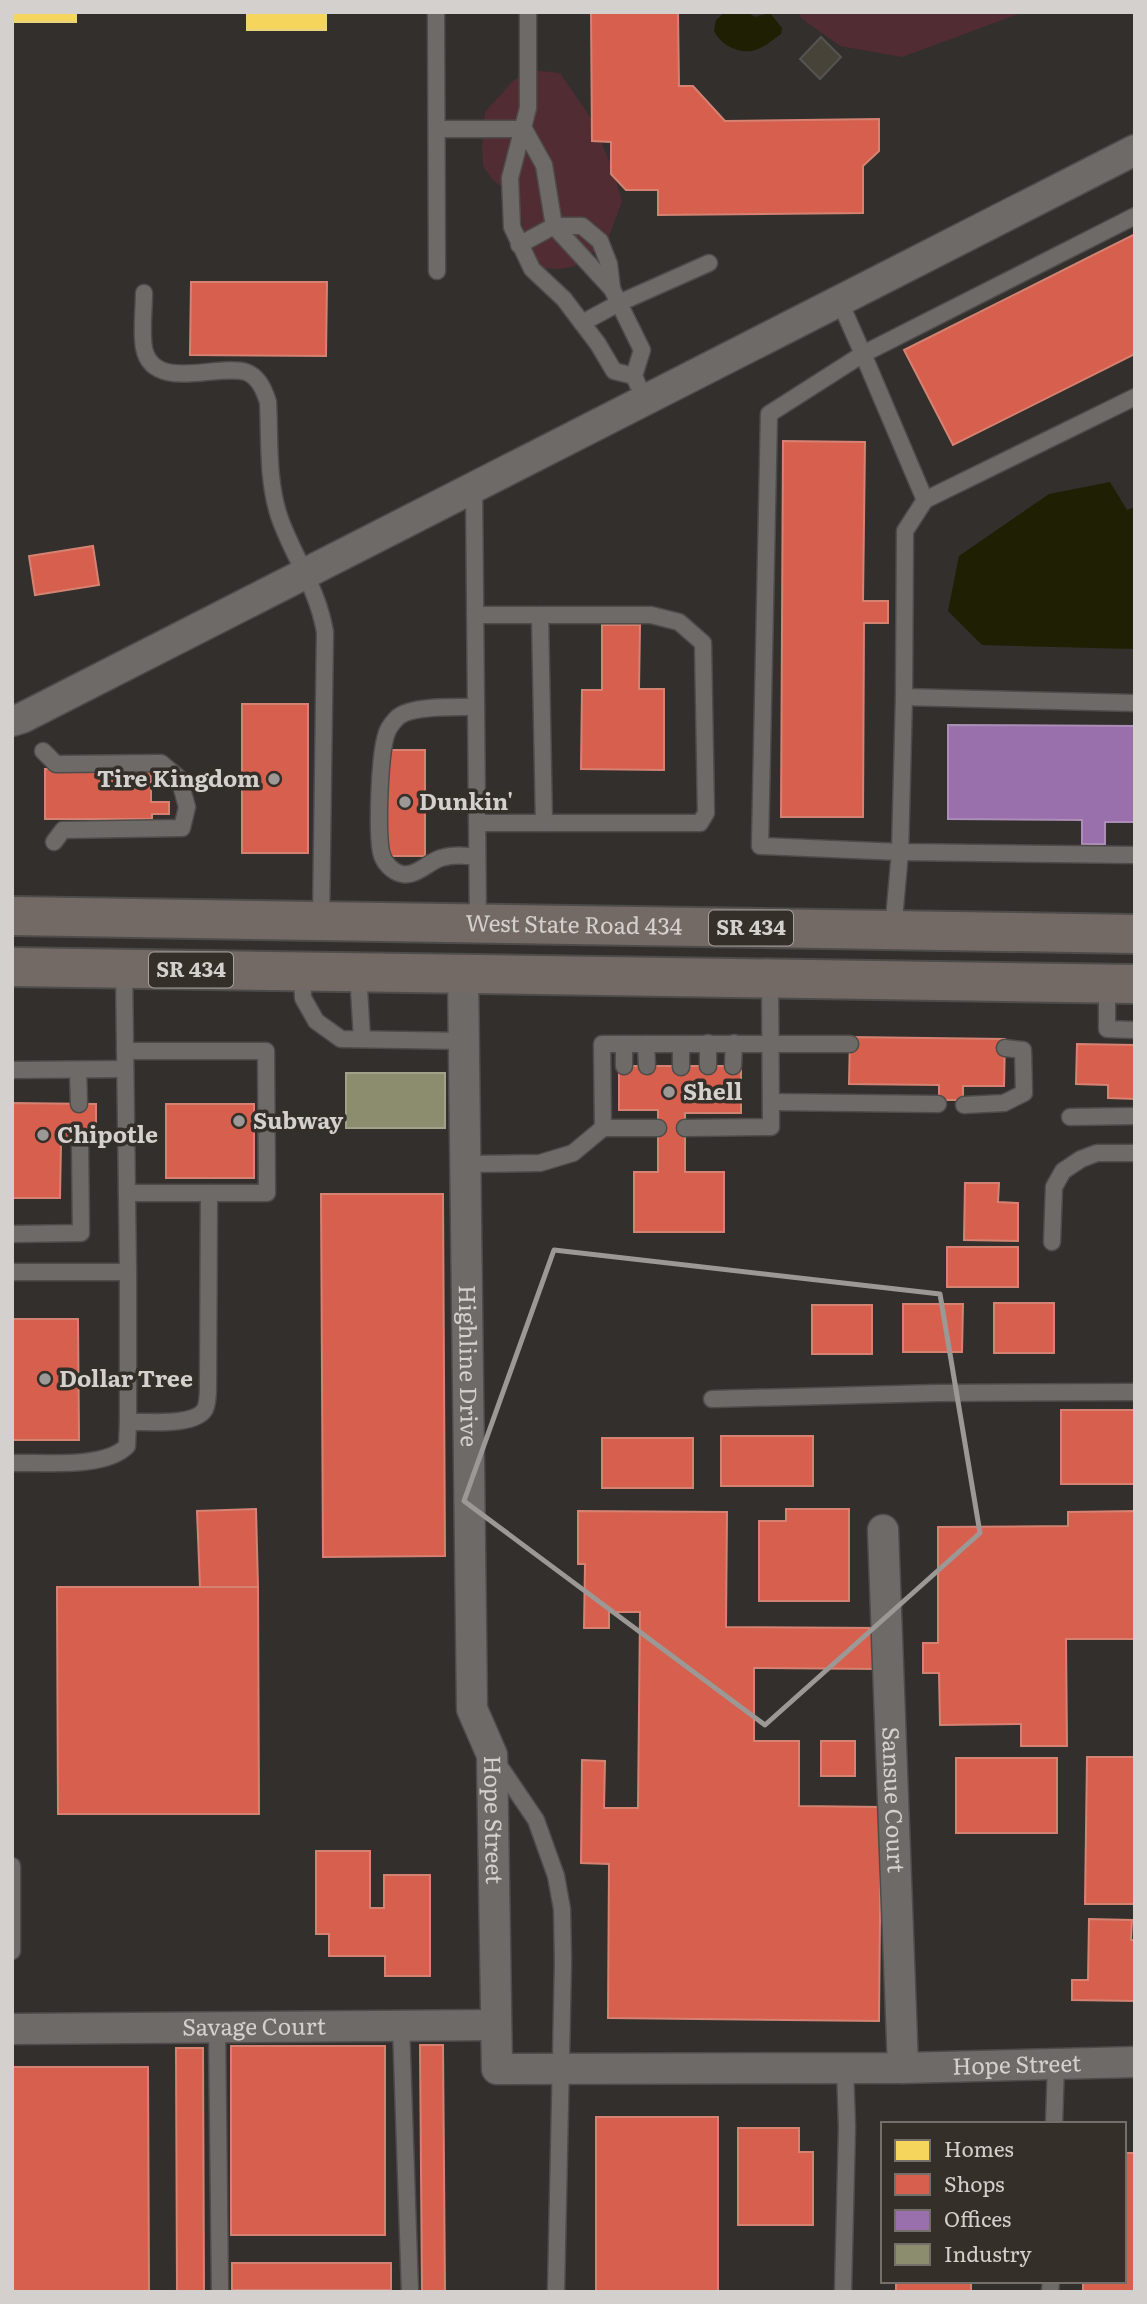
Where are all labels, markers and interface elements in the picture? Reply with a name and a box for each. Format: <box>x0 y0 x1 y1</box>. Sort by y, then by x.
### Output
place label: Tire Kingdom <box>97 760 260 794</box>
marker: Tire Kingdom <box>266 771 282 787</box>
place label: Dunkin' <box>419 783 513 817</box>
marker: Dunkin' <box>397 794 413 810</box>
street label: West State Road 434 <box>465 904 683 942</box>
road number: SR 434 <box>709 911 793 946</box>
road number: SR 434 <box>149 953 233 988</box>
place label: Shell <box>683 1073 742 1107</box>
marker: Shell <box>661 1084 677 1100</box>
place label: Subway <box>253 1102 343 1136</box>
marker: Subway <box>231 1113 247 1129</box>
place label: Chipotle <box>57 1116 158 1150</box>
marker: Chipotle <box>35 1127 51 1143</box>
street label: Highline Drive <box>452 1285 488 1447</box>
place label: Dollar Tree <box>59 1360 193 1394</box>
marker: Dollar Tree <box>37 1371 53 1387</box>
street label: Sansue Court <box>875 1726 915 1874</box>
street label: Hope Street <box>477 1755 513 1885</box>
street label: Savage Court <box>182 2007 327 2043</box>
street label: Hope Street <box>952 2044 1082 2082</box>
legend <box>881 2122 1126 2283</box>
text: Homes <box>944 2132 1014 2163</box>
text: Shops <box>944 2167 1005 2198</box>
text: Offices <box>944 2202 1011 2233</box>
text: Industry <box>944 2237 1032 2268</box>

